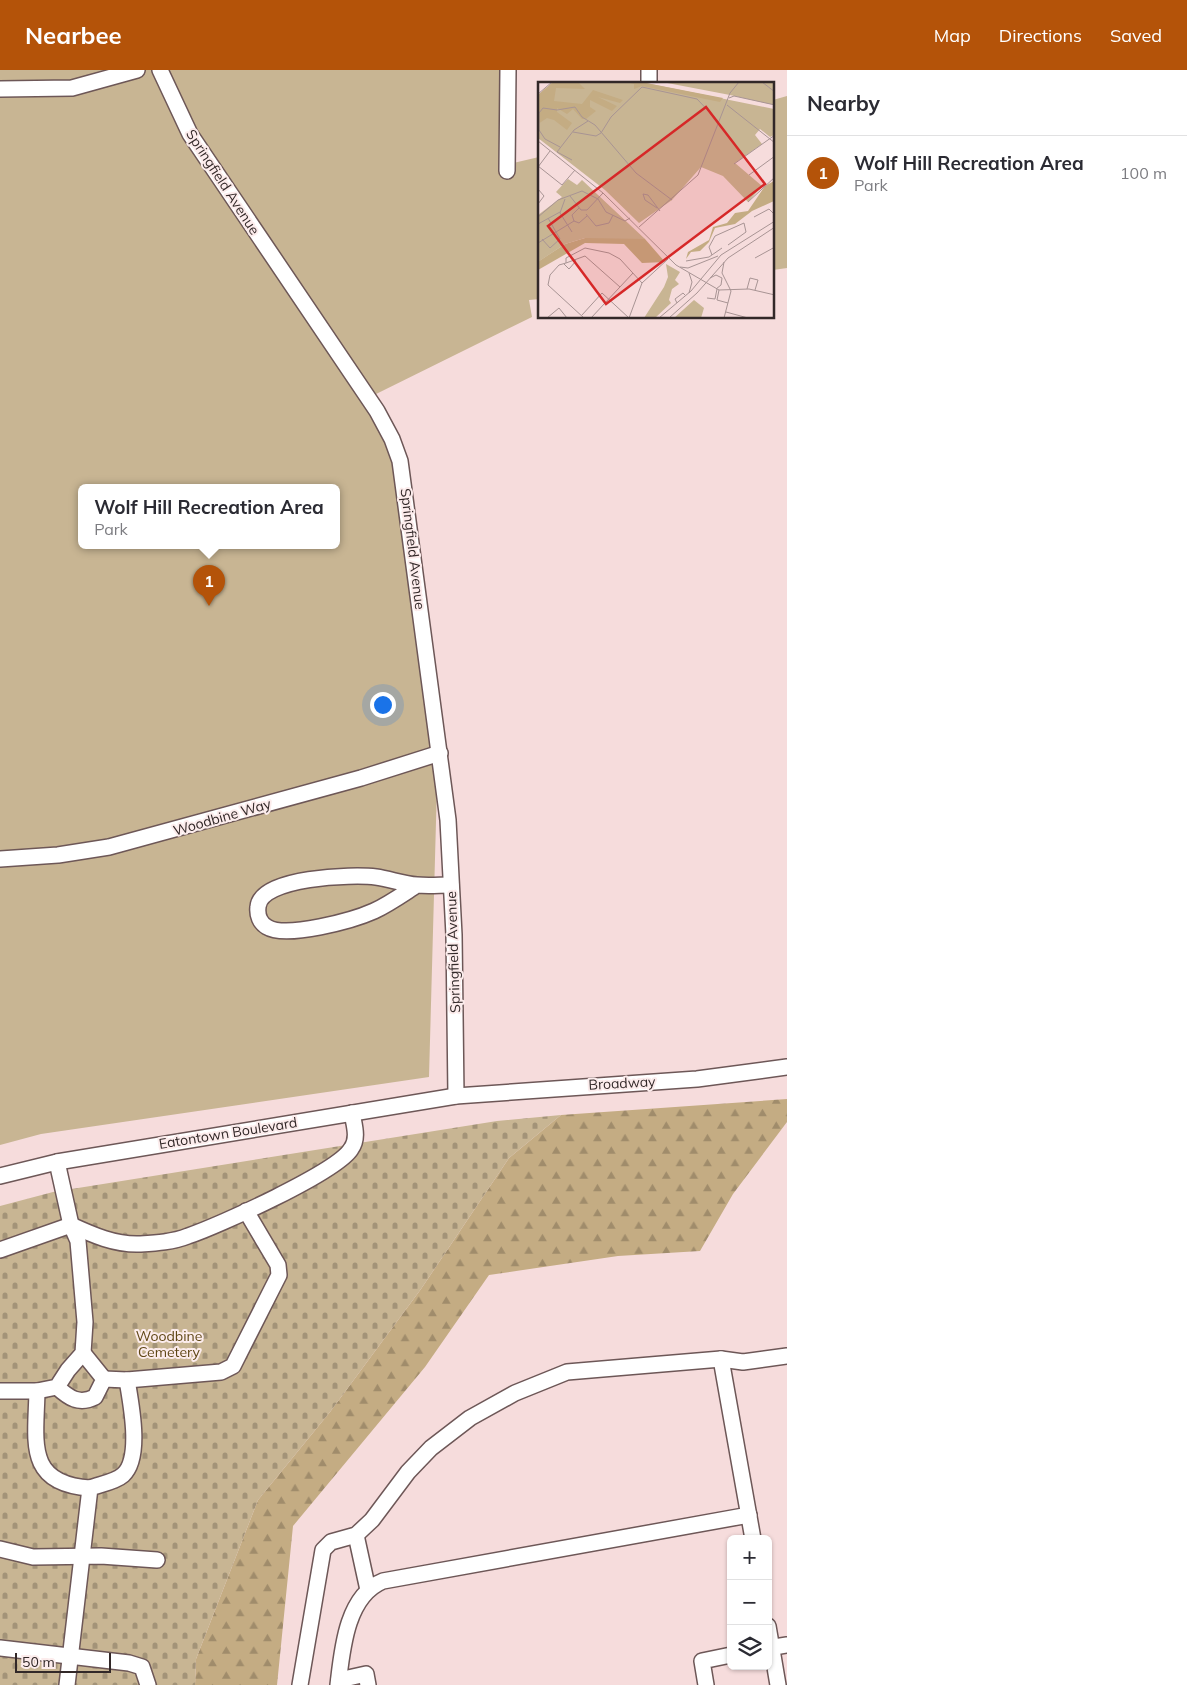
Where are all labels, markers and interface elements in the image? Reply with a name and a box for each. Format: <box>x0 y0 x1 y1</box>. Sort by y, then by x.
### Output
text: Nearbee <box>25 20 122 50</box>
text: Map <box>934 24 971 47</box>
text: Directions <box>999 24 1082 47</box>
text: Saved <box>1110 24 1162 47</box>
inset map <box>538 82 774 319</box>
text: Nearby <box>807 90 880 116</box>
street label: Springfield Avenue <box>182 126 264 238</box>
text: Wolf Hill Recreation Area <box>854 151 1084 175</box>
text: 1 <box>818 163 828 183</box>
text: 100 m <box>1120 163 1167 183</box>
text: Park <box>854 175 888 195</box>
popup <box>78 484 340 549</box>
street label: Springfield Avenue <box>397 487 429 611</box>
text: Wolf Hill Recreation Area <box>94 495 324 519</box>
text: Park <box>94 519 128 539</box>
pin: 1 <box>193 565 225 606</box>
your location <box>370 692 396 718</box>
street label: Woodbine Way <box>171 794 274 840</box>
street label: Springfield Avenue <box>442 891 464 1013</box>
street label: Broadway <box>588 1072 657 1094</box>
street label: Eatontown Boulevard <box>158 1113 298 1153</box>
park label: Woodbine Cemetery <box>136 1327 202 1361</box>
map controls <box>727 1535 772 1670</box>
button: + <box>727 1535 772 1580</box>
button: − <box>727 1580 772 1625</box>
button: layers <box>727 1625 772 1670</box>
scale bar <box>15 1650 111 1673</box>
text: 50 m <box>22 1653 55 1671</box>

